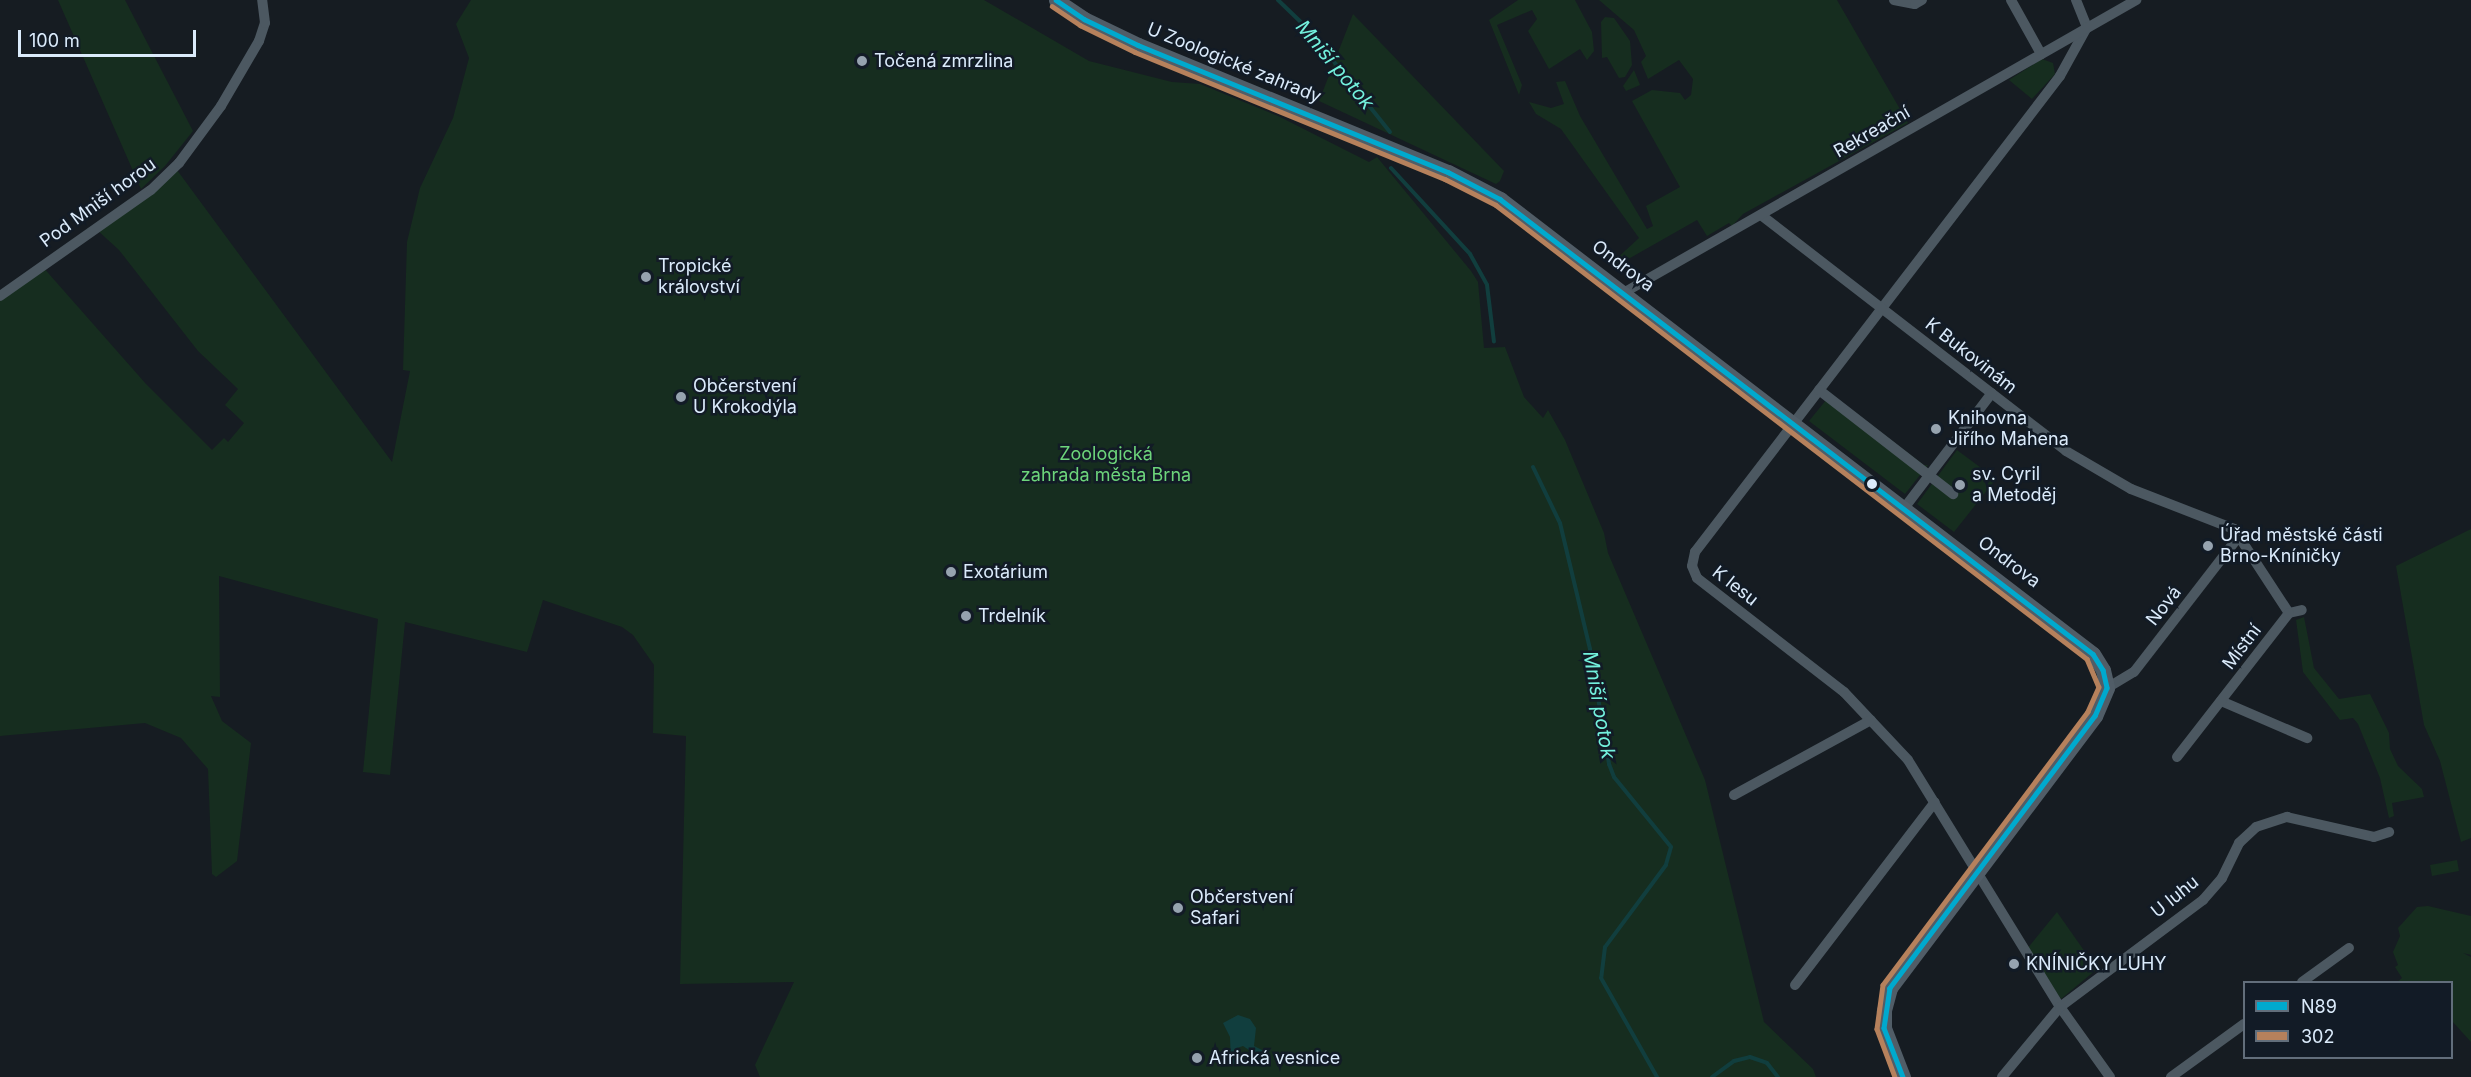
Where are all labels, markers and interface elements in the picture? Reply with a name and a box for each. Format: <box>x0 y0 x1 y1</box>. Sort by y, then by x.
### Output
water label: Mniší potok <box>1291 15 1379 115</box>
scale bar <box>21 18 200 56</box>
street label: U Zoologické zahrady <box>1144 18 1324 108</box>
text: 100 m <box>29 30 80 51</box>
place label: Točená zmrzlina <box>874 50 1013 72</box>
marker: Točená zmrzlina <box>855 54 869 68</box>
street label: Rekreační <box>1830 102 1914 162</box>
street label: Pod Mniší horou <box>36 154 160 252</box>
street label: Ondrova <box>1588 236 1658 296</box>
place label: Tropické království <box>658 256 740 298</box>
marker: Tropické království <box>639 270 653 284</box>
street label: K Bukovinám <box>1921 313 2021 399</box>
place label: Občerstvení U Krokodýla <box>693 376 797 418</box>
marker: Občerstvení U Krokodýla <box>674 390 688 404</box>
place label: Knihovna Jiřího Mahena <box>1948 408 2069 450</box>
marker: Knihovna Jiřího Mahena <box>1929 422 1943 436</box>
park label: Zoologická zahrada města Brna <box>1021 444 1191 486</box>
place label: sv. Cyril a Metoděj <box>1972 464 2056 506</box>
unlabelled marker <box>1866 478 1878 490</box>
marker: sv. Cyril a Metoděj <box>1953 478 1967 492</box>
place label: Úřad městské části Brno-Kníničky <box>2220 525 2383 568</box>
street label: Ondrova <box>1974 532 2044 592</box>
marker: Úřad městské části Brno-Kníničky <box>2201 539 2215 553</box>
place label: Exotárium <box>963 561 1048 583</box>
street label: K lesu <box>1708 561 1762 611</box>
marker: Exotárium <box>944 565 958 579</box>
street label: Nová <box>2142 582 2186 630</box>
place label: Trdelník <box>978 605 1046 627</box>
marker: Trdelník <box>959 609 973 623</box>
street label: Místní <box>2218 620 2266 674</box>
water label: Mniší potok <box>1578 649 1620 761</box>
street label: U luhu <box>2147 871 2203 923</box>
place label: Občerstvení Safari <box>1190 887 1293 930</box>
marker: Občerstvení Safari <box>1171 901 1185 915</box>
place label: KNÍNIČKY LUHY <box>2026 953 2167 975</box>
marker: KNÍNIČKY LUHY <box>2007 957 2021 971</box>
legend <box>2243 981 2453 1059</box>
text: N89 <box>2301 996 2337 1017</box>
text: 302 <box>2301 1026 2334 1047</box>
place label: Africká vesnice <box>1209 1047 1340 1069</box>
marker: Africká vesnice <box>1190 1051 1204 1065</box>

